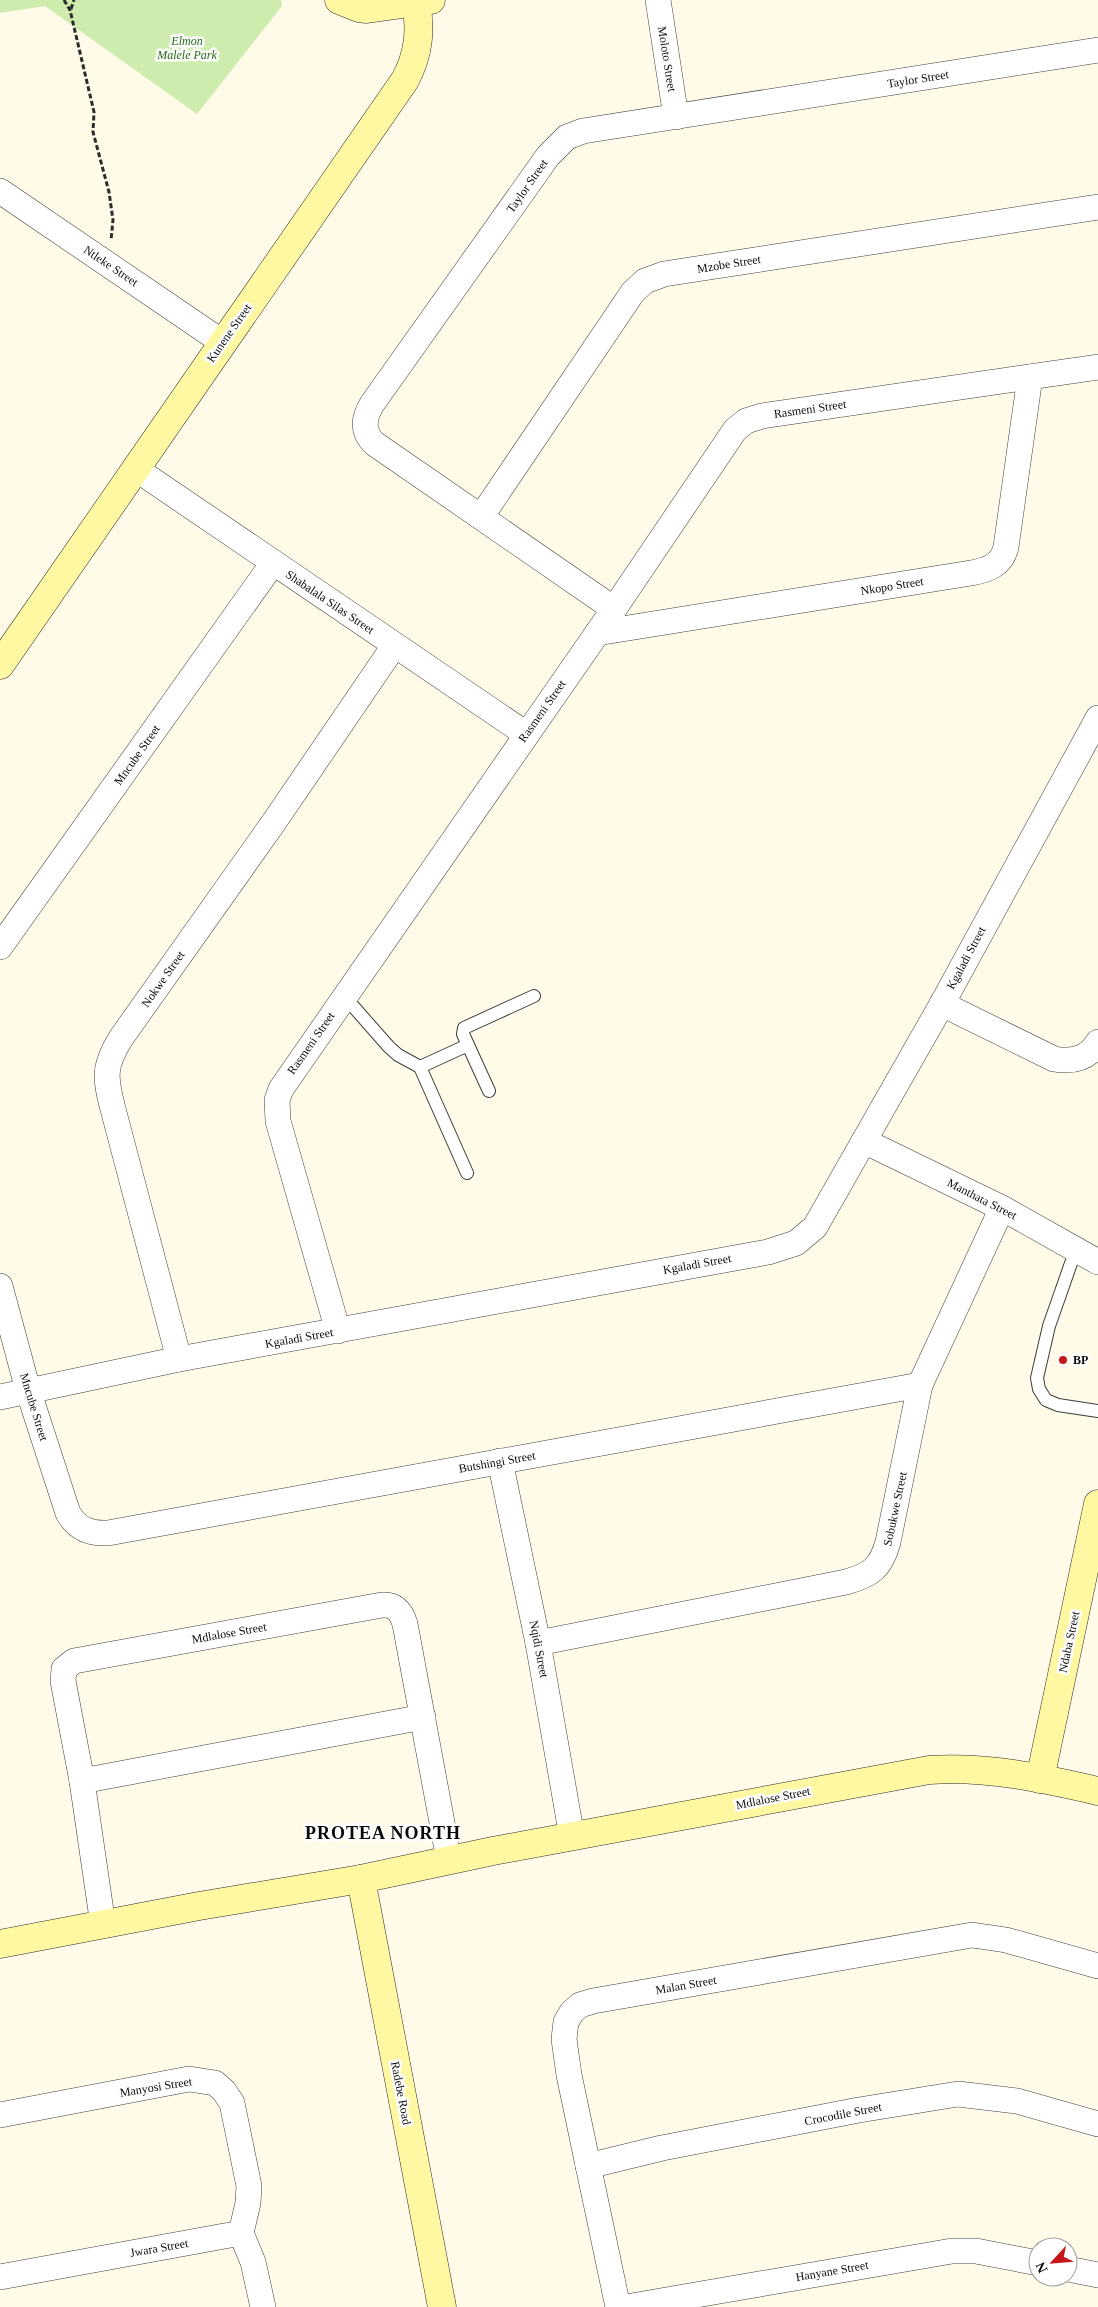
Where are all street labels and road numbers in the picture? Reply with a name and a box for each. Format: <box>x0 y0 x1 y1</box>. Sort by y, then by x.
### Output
street label: Moloto Street <box>655 25 679 94</box>
street label: Taylor Street <box>886 67 950 91</box>
street label: Taylor Street <box>503 156 551 215</box>
street label: Ntleke Street <box>81 243 142 290</box>
street label: Mzobe Street <box>696 252 763 276</box>
street label: Kunene Street <box>204 300 255 365</box>
street label: Rasmeni Street <box>773 397 848 421</box>
street label: Shabalala Silas Street <box>283 567 378 637</box>
street label: Nkopo Street <box>859 574 925 598</box>
street label: Rasmeni Street <box>515 677 569 745</box>
street label: Mncube Street <box>111 722 163 788</box>
street label: Kgaladi Street <box>944 924 989 992</box>
street label: Nokwe Street <box>138 948 188 1010</box>
street label: Rasmeni Street <box>284 1009 338 1077</box>
street label: Manthata Street <box>945 1175 1020 1223</box>
street label: Kgaladi Street <box>662 1251 733 1277</box>
street label: Kgaladi Street <box>264 1325 335 1351</box>
street label: Mncube Street <box>17 1371 51 1443</box>
street label: Butshingi Street <box>458 1448 537 1476</box>
street label: Sobukwe Street <box>880 1470 910 1547</box>
street label: Ndaba Street <box>1056 1609 1082 1674</box>
street label: Mdlalose Street <box>191 1619 268 1646</box>
street label: Nqidi Street <box>527 1619 552 1680</box>
street label: Mdlalose Street <box>735 1784 812 1812</box>
street label: Malan Street <box>654 1973 718 1997</box>
street label: Radebe Road <box>388 2060 414 2126</box>
street label: Manyosi Street <box>119 2074 194 2100</box>
street label: Crocodile Street <box>803 2100 883 2128</box>
street label: Jwara Street <box>129 2236 190 2260</box>
street label: Hanyane Street <box>795 2258 870 2284</box>

